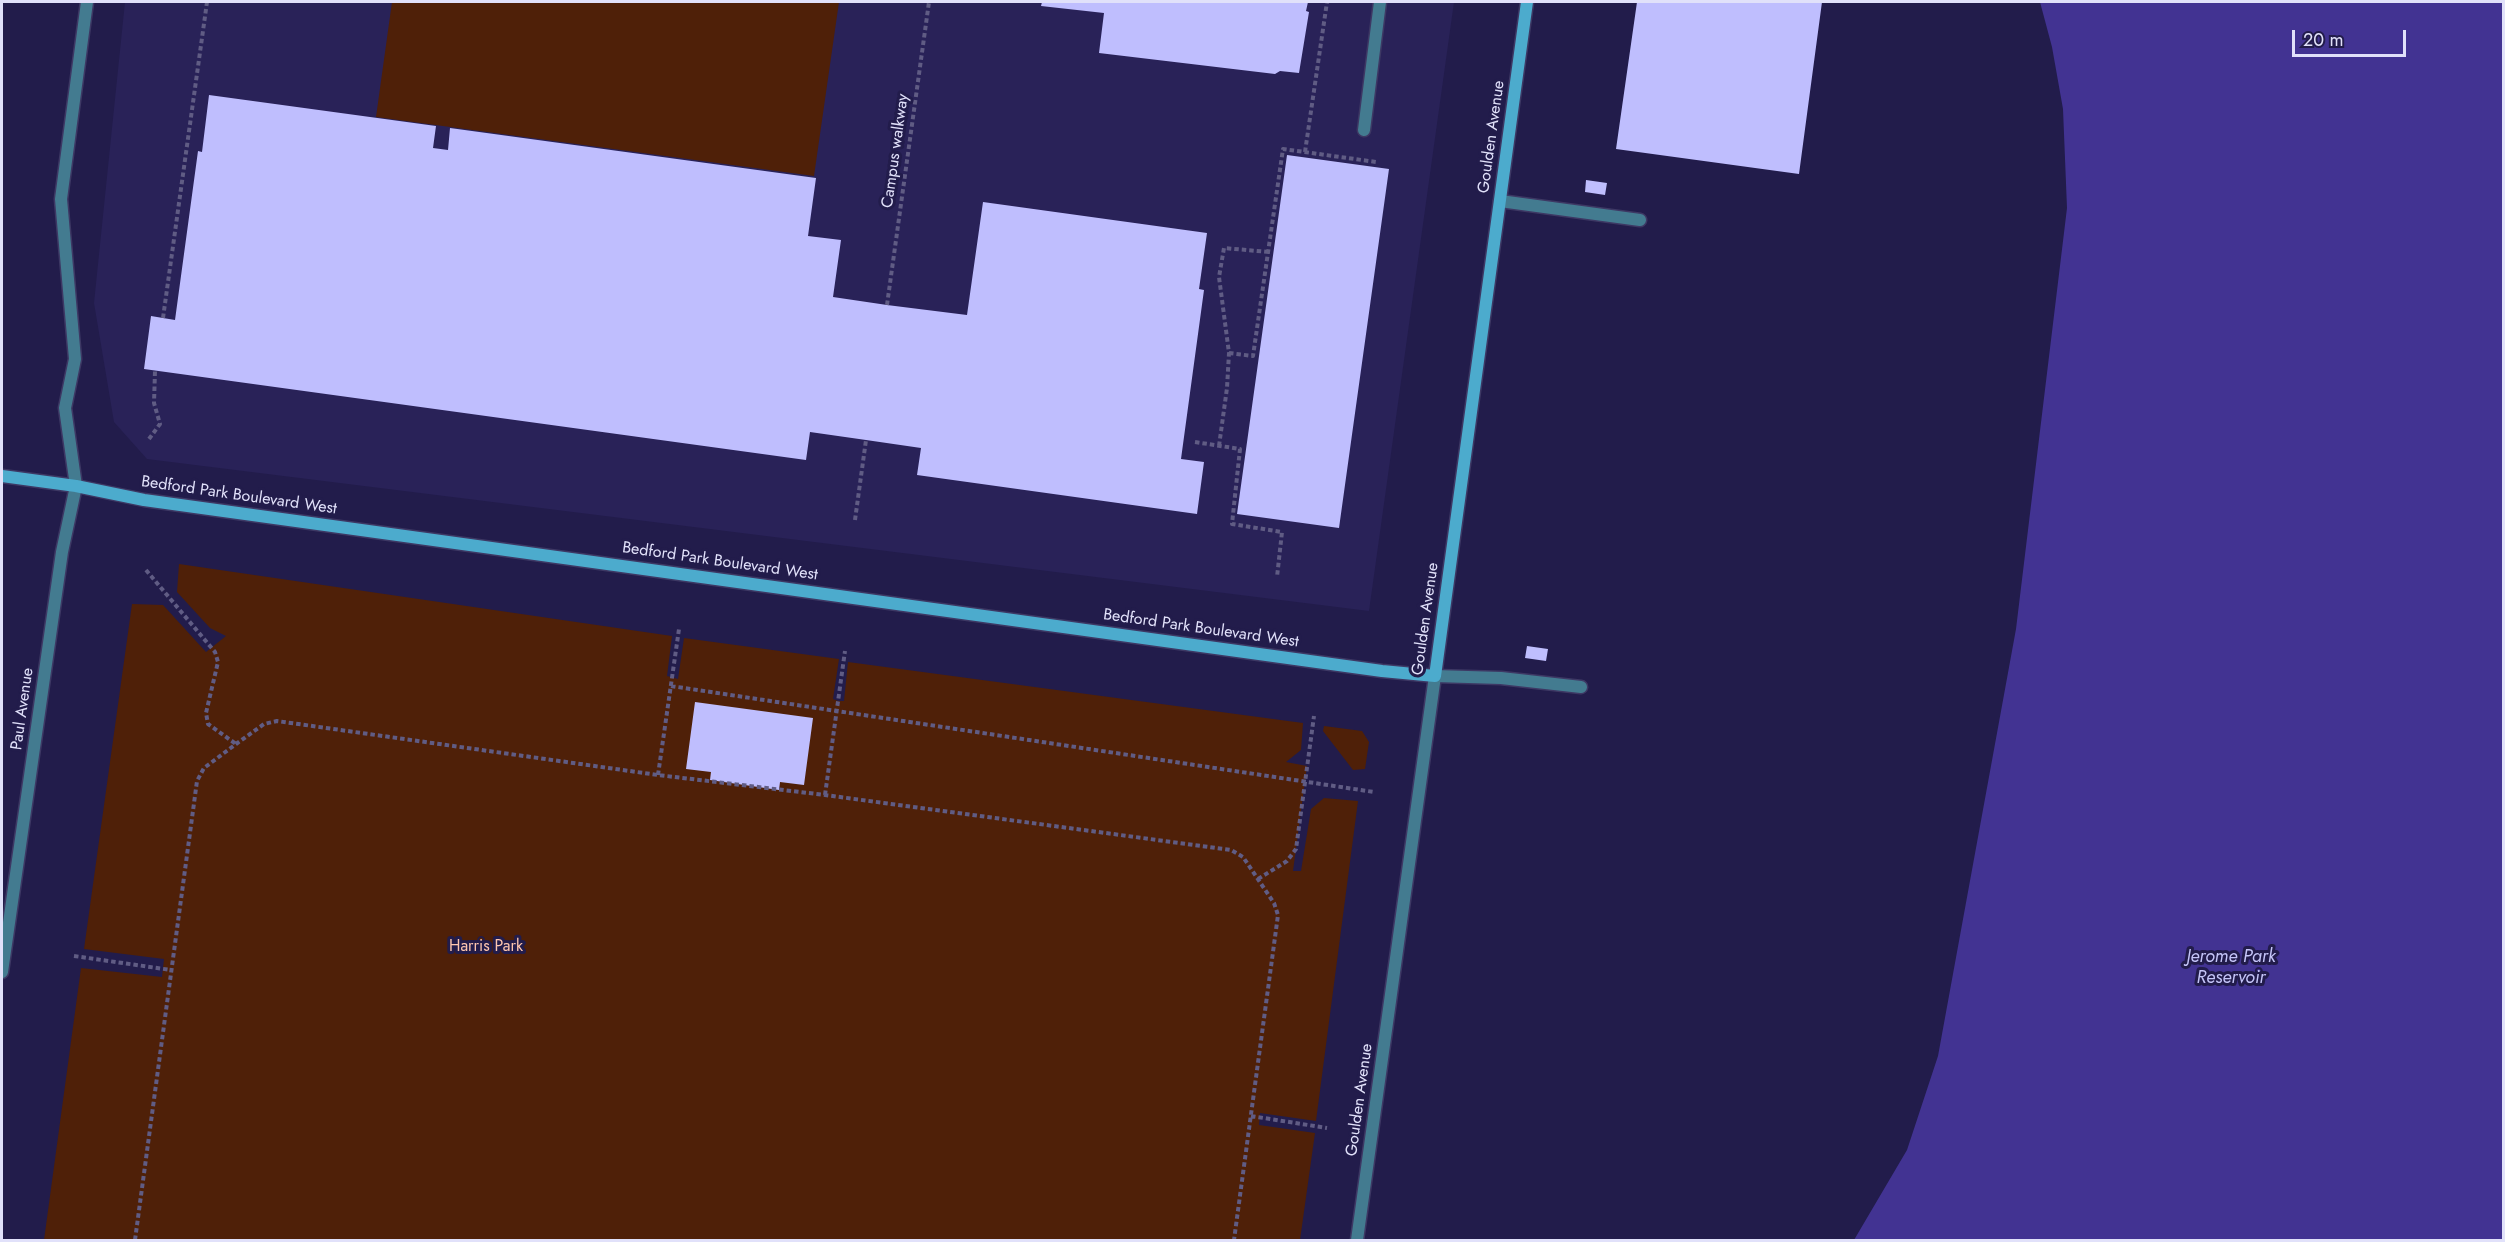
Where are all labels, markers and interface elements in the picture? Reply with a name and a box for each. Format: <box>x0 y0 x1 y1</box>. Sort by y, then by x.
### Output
scale bar <box>2295 18 2409 56</box>
text: 20 m <box>2303 27 2343 53</box>
street label: Goulden Avenue <box>1475 79 1509 195</box>
street label: Campus walkway <box>878 93 914 209</box>
street label: Bedford Park Boulevard West <box>140 473 338 519</box>
street label: Bedford Park Boulevard West <box>621 539 819 585</box>
street label: Goulden Avenue <box>1409 561 1443 677</box>
street label: Bedford Park Boulevard West <box>1102 606 1300 652</box>
street label: Paul Avenue <box>8 667 38 751</box>
park label: Harris Park <box>449 937 523 957</box>
water label: Jerome Park Reservoir <box>2186 947 2276 990</box>
street label: Goulden Avenue <box>1343 1042 1377 1158</box>

